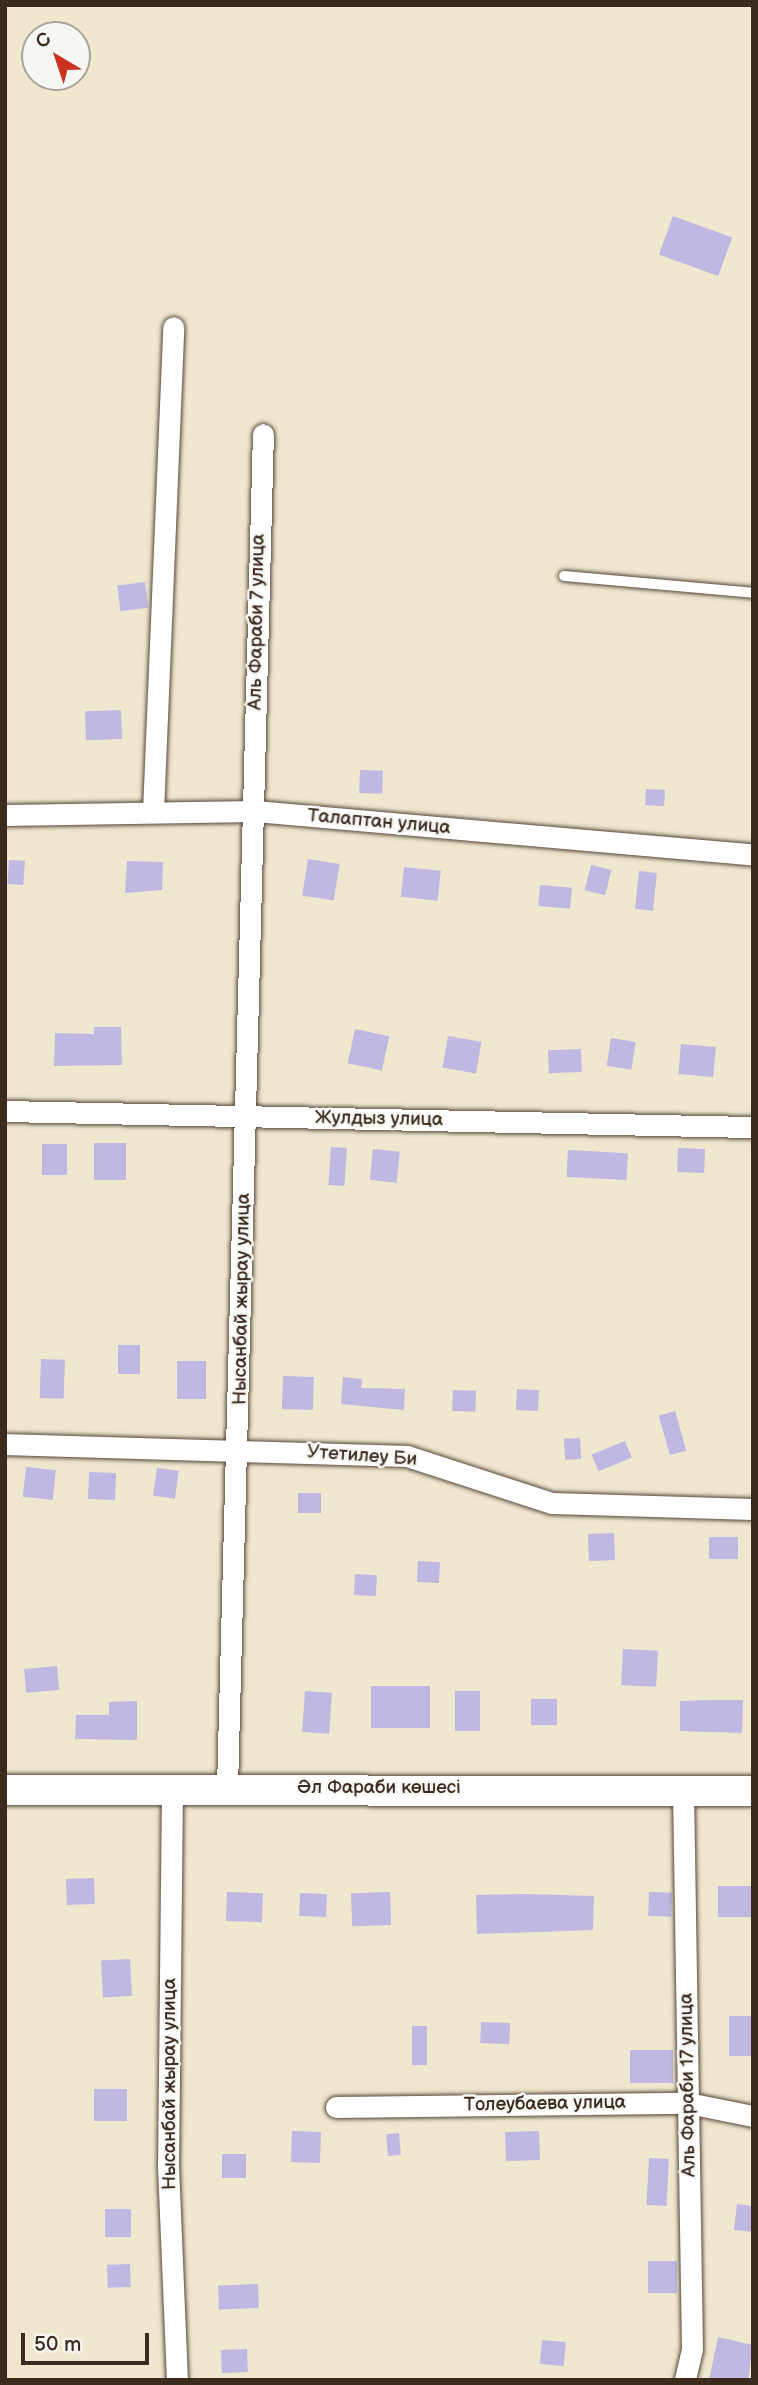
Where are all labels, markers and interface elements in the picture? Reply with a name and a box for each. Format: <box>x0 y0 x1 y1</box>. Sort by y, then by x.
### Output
north arrow <box>21 21 91 91</box>
text: С <box>31 28 56 54</box>
street label: Аль Фараби 7 улица <box>244 533 270 711</box>
street label: Талаптан улица <box>307 804 451 840</box>
street label: Жулдыз улица <box>315 1106 443 1132</box>
street label: Нысанбай жырау улица <box>229 1193 255 1405</box>
street label: Утетилеу Би <box>306 1441 418 1471</box>
street label: Әл Фараби көшесі <box>297 1777 461 1799</box>
street label: Нысанбай жырау улица <box>159 1978 181 2190</box>
street label: Аль Фараби 17 улица <box>675 1992 701 2178</box>
street label: Толеубаева улица <box>464 2091 626 2117</box>
scale bar <box>24 2318 152 2362</box>
text: 50 m <box>34 2332 81 2357</box>

